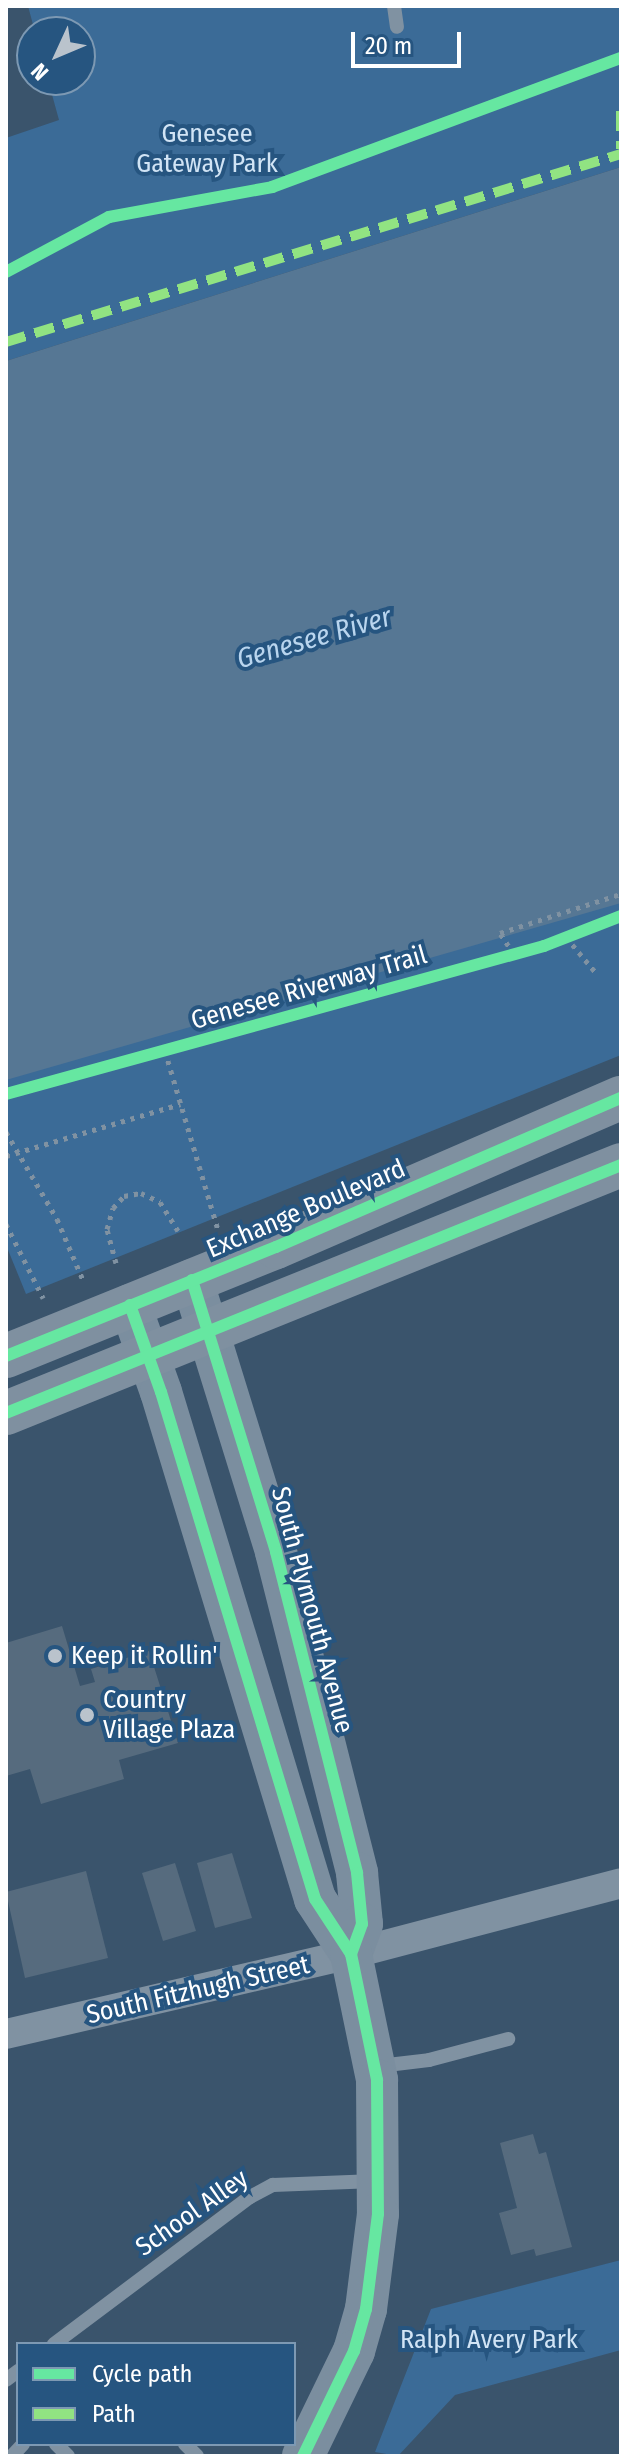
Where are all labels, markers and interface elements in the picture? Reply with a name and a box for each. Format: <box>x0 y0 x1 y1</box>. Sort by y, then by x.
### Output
north arrow <box>16 16 96 96</box>
scale bar <box>355 16 465 66</box>
text: 20 m <box>365 32 412 60</box>
text: N <box>26 58 54 86</box>
park label: Genesee Gateway Park <box>136 118 278 180</box>
water label: Genesee River <box>233 600 395 676</box>
street label: Genesee Riverway Trail <box>188 939 430 1037</box>
street label: Exchange Boulevard <box>202 1153 410 1265</box>
street label: South Plymouth Avenue <box>264 1483 360 1737</box>
place label: Keep it Rollin' <box>71 1640 218 1672</box>
marker: Keep it Rollin' <box>46 1647 64 1665</box>
place label: Country Village Plaza <box>103 1684 235 1746</box>
marker: Country Village Plaza <box>78 1706 96 1724</box>
street label: South Fitzhugh Street <box>84 1949 312 2031</box>
street label: School Alley <box>130 2163 254 2263</box>
park label: Ralph Avery Park <box>400 2324 578 2356</box>
legend <box>16 2342 296 2446</box>
text: Cycle path <box>92 2360 192 2388</box>
text: Path <box>92 2400 136 2428</box>

